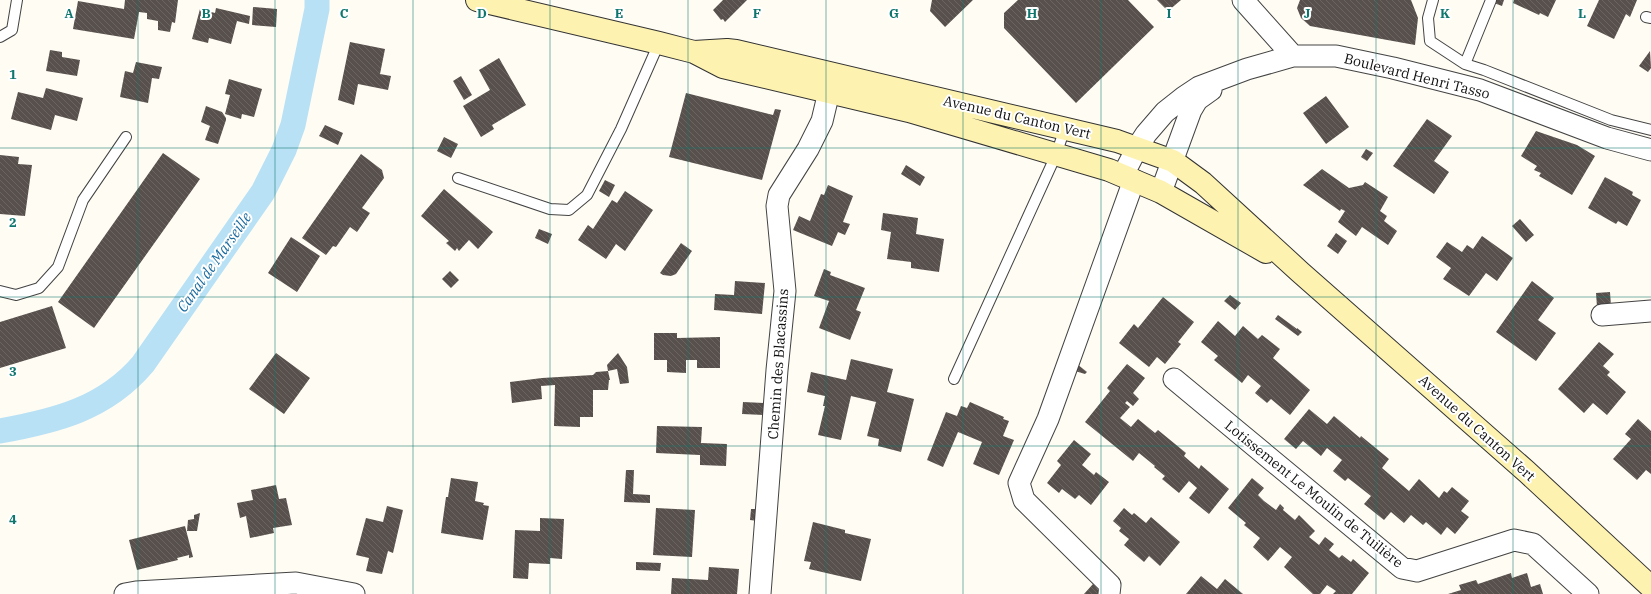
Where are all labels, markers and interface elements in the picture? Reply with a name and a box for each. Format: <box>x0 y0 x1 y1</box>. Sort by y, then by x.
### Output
text: A <box>64 5 74 22</box>
text: B <box>201 5 211 22</box>
text: C <box>340 5 349 22</box>
text: D <box>477 5 487 22</box>
text: E <box>615 5 623 22</box>
text: F <box>753 5 761 22</box>
text: G <box>889 5 899 22</box>
text: H <box>1027 5 1038 22</box>
text: I <box>1167 5 1172 22</box>
text: J <box>1304 5 1311 22</box>
text: K <box>1440 5 1450 22</box>
text: L <box>1578 5 1586 22</box>
street label: Boulevard Henri Tasso <box>1342 49 1492 103</box>
text: 1 <box>9 66 17 83</box>
street label: Avenue du Canton Vert <box>942 91 1093 143</box>
water label: Canal de Marseille <box>173 208 256 316</box>
text: 2 <box>9 214 17 231</box>
street label: Chemin des Blacassins <box>764 288 792 440</box>
text: 3 <box>9 363 17 380</box>
street label: Avenue du Canton Vert <box>1415 371 1539 485</box>
street label: Lotissement Le Moulin de Tuilière <box>1221 416 1407 572</box>
text: 4 <box>9 511 17 528</box>

